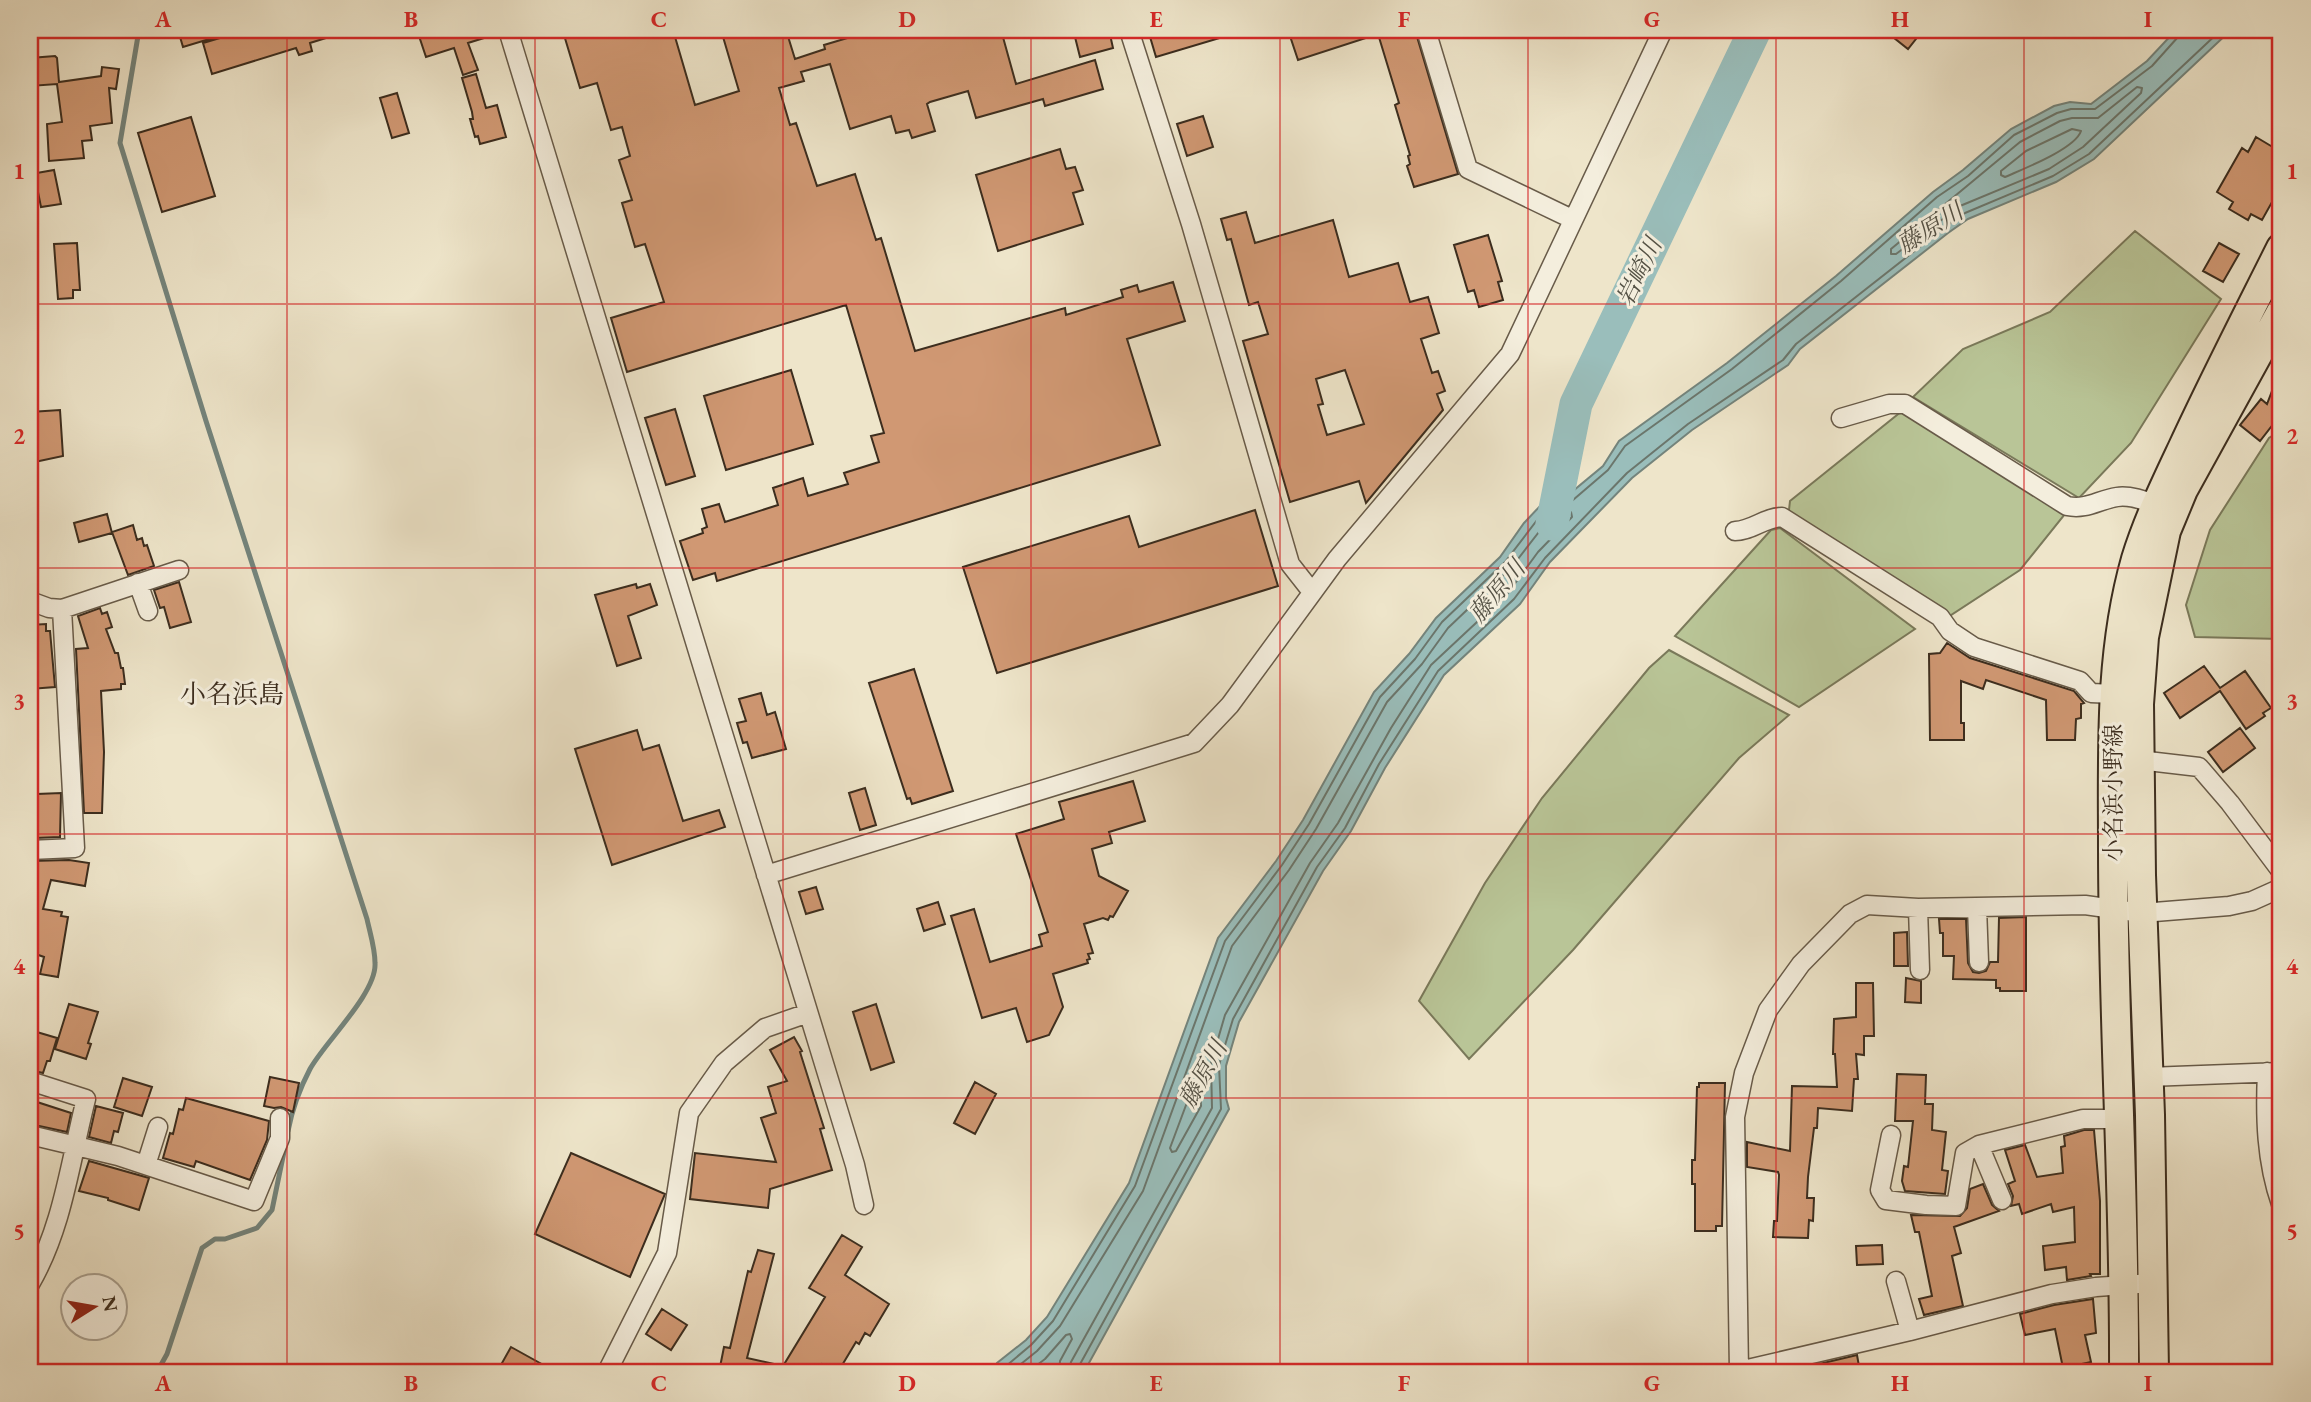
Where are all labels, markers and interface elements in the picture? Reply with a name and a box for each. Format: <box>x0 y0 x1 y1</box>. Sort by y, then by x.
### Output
text: A <box>154 4 172 34</box>
text: B <box>404 4 418 34</box>
text: C <box>651 4 667 34</box>
text: D <box>898 4 916 34</box>
text: E <box>1149 4 1163 34</box>
text: F <box>1398 4 1411 34</box>
text: G <box>1644 4 1660 34</box>
text: H <box>1891 4 1909 34</box>
text: I <box>2144 4 2152 34</box>
text: 1 <box>13 156 25 186</box>
text: 1 <box>2286 156 2298 186</box>
water label: 藤原川 <box>1891 194 1971 260</box>
water label: 岩崎川 <box>1609 230 1670 311</box>
text: 2 <box>13 421 25 451</box>
text: 2 <box>2286 421 2298 451</box>
water label: 藤原川 <box>1462 551 1534 628</box>
district label: 小名浜島 <box>180 677 284 711</box>
text: 3 <box>13 686 25 716</box>
text: 3 <box>2286 686 2298 716</box>
street label: 小名浜小野線 <box>2098 724 2128 862</box>
text: 4 <box>13 951 26 981</box>
text: 4 <box>2286 951 2299 981</box>
water label: 藤原川 <box>1172 1032 1235 1113</box>
text: 5 <box>13 1216 25 1246</box>
text: 5 <box>2286 1216 2298 1246</box>
north arrow <box>60 1272 130 1342</box>
text: N <box>96 1294 124 1314</box>
text: A <box>154 1368 172 1398</box>
text: B <box>404 1368 418 1398</box>
text: C <box>651 1368 667 1398</box>
text: D <box>898 1368 916 1398</box>
text: E <box>1149 1368 1163 1398</box>
text: F <box>1398 1368 1411 1398</box>
text: G <box>1644 1368 1660 1398</box>
text: H <box>1891 1368 1909 1398</box>
text: I <box>2144 1368 2152 1398</box>

